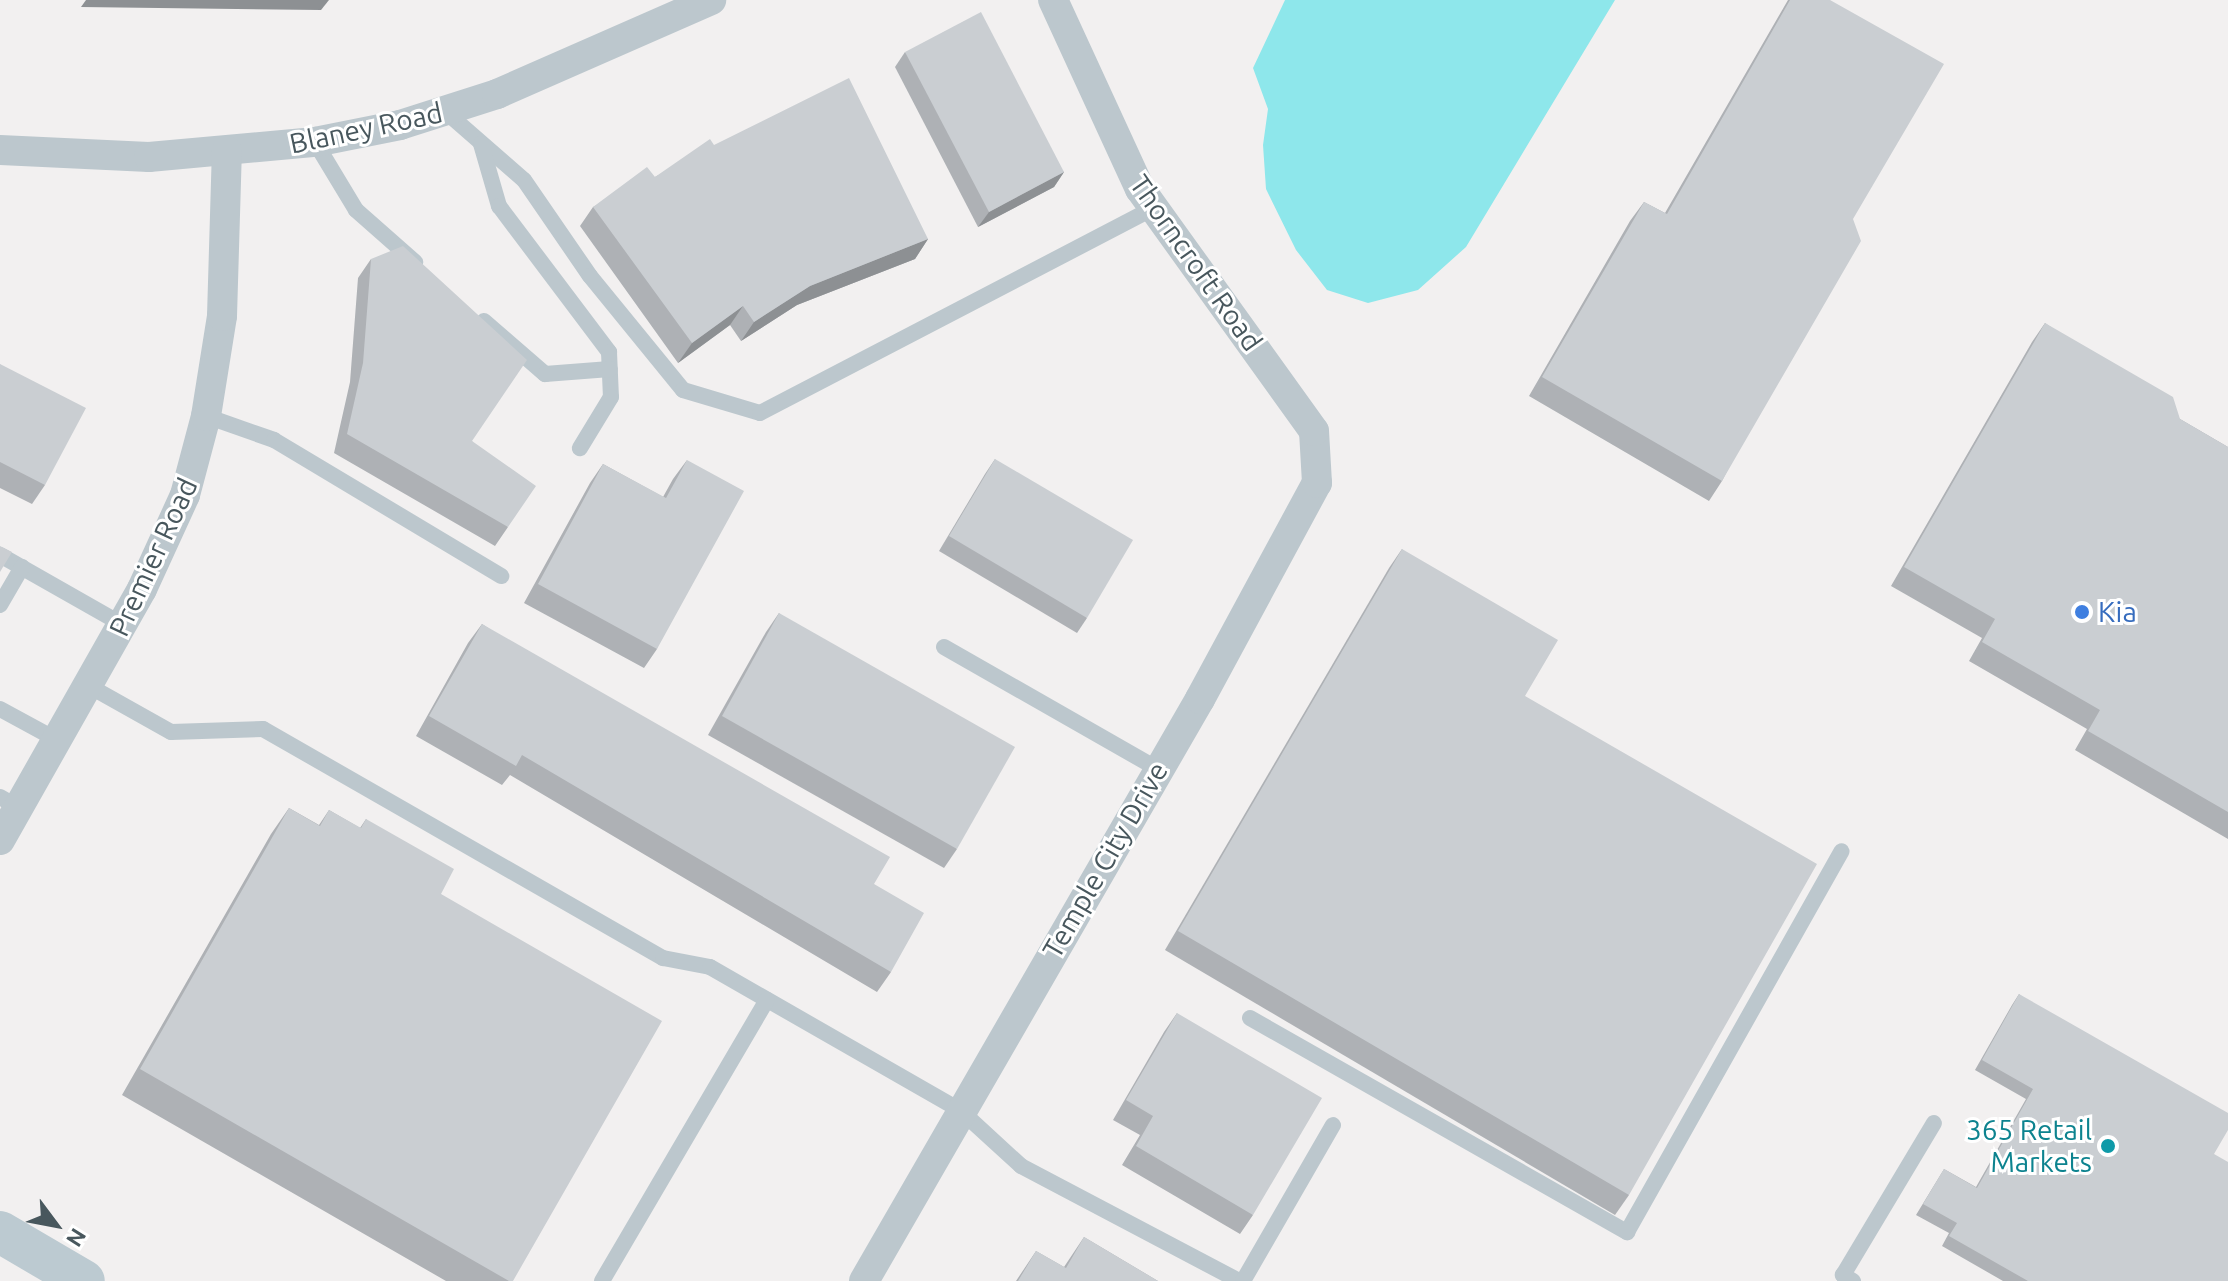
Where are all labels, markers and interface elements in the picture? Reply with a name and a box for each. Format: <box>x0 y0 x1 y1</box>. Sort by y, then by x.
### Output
street label: Blaney Road <box>286 95 446 161</box>
street label: Thorncroft Road <box>1123 169 1269 357</box>
street label: Premier Road <box>102 473 204 641</box>
place label: Kia <box>2098 595 2137 629</box>
marker: Kia <box>2073 603 2091 621</box>
street label: Temple City Drive <box>1035 756 1175 964</box>
place label: 365 Retail Markets <box>1966 1113 2092 1179</box>
marker: 365 Retail Markets <box>2099 1137 2117 1155</box>
north arrow <box>16 1185 96 1265</box>
text: N <box>62 1224 92 1252</box>

